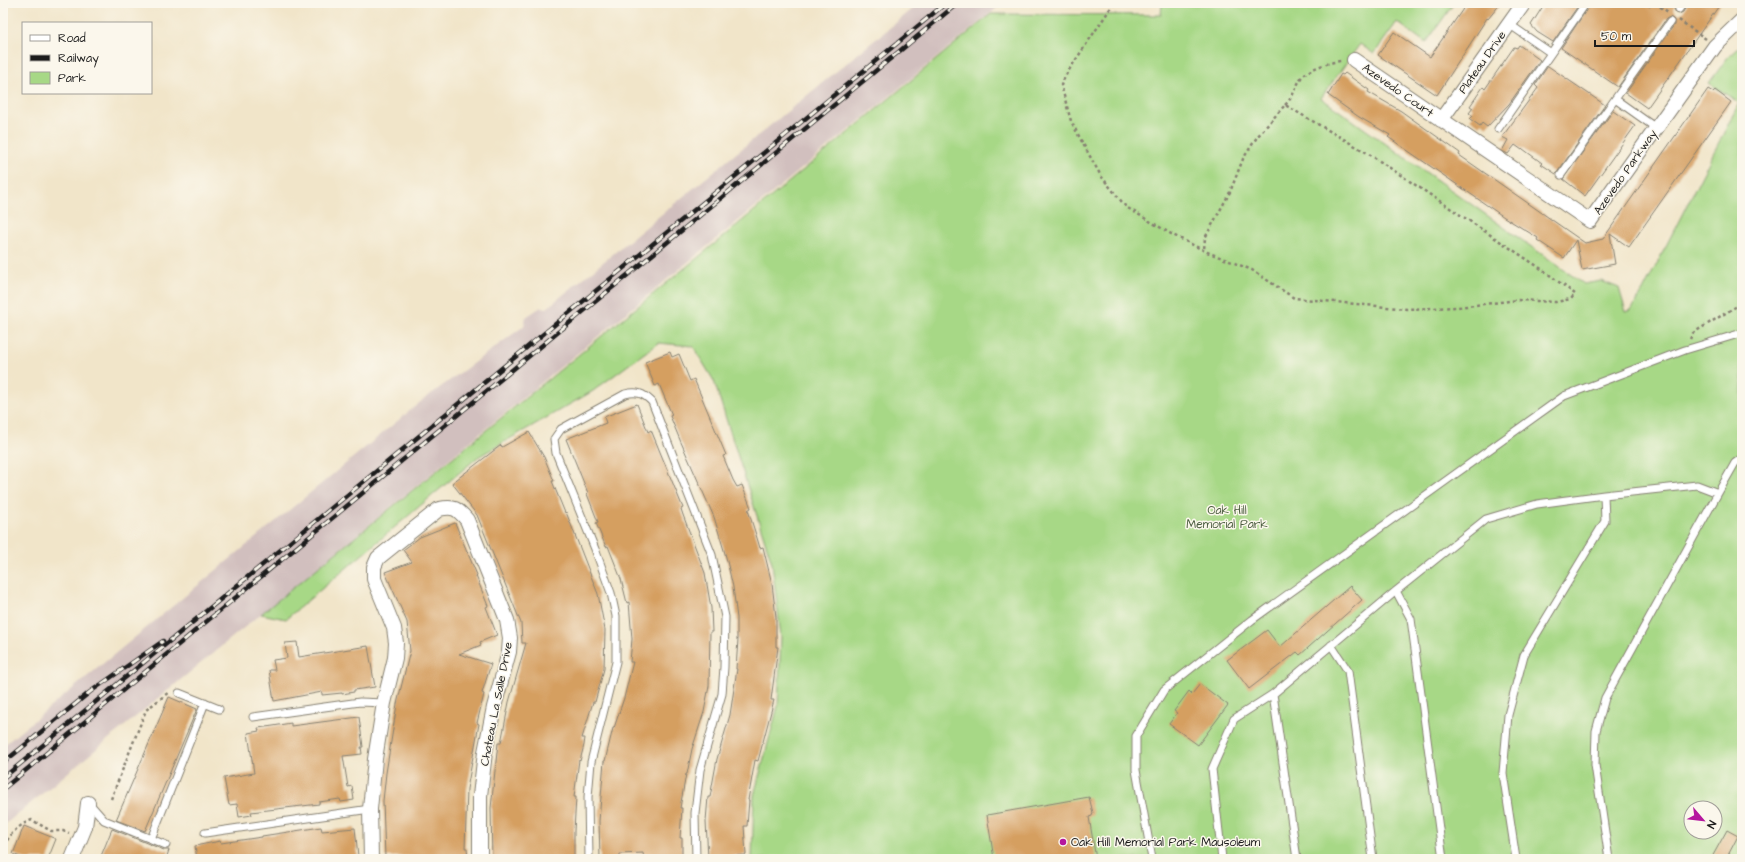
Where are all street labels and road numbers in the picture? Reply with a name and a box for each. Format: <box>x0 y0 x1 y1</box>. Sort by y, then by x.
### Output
street label: Plateau Drive <box>1455 27 1511 97</box>
street label: Azevedo Court <box>1359 60 1437 121</box>
street label: Azevedo Parkway <box>1590 126 1662 219</box>
street label: Chateau La Salle Drive <box>476 640 517 768</box>

